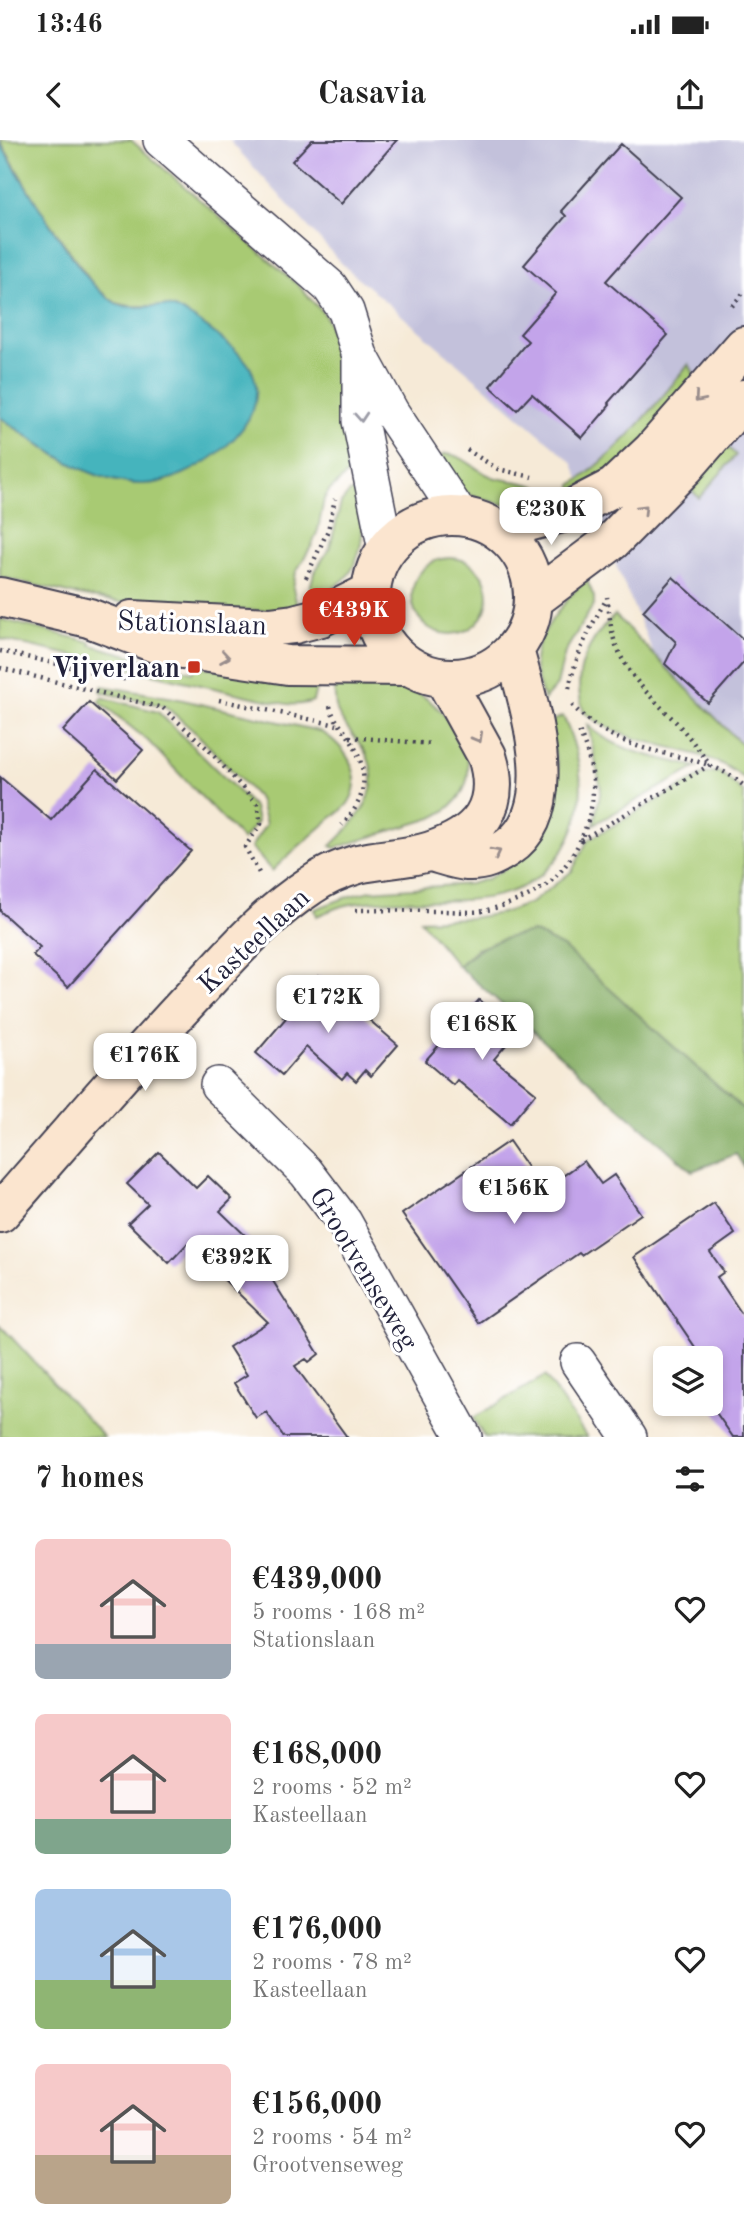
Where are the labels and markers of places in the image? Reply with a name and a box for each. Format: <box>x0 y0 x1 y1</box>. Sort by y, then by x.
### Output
pin: €230K <box>502 488 600 547</box>
pin: €439K <box>305 588 403 648</box>
place label: Vijverlaan <box>52 656 180 684</box>
marker: Vijverlaan <box>186 659 202 675</box>
pin: €172K <box>279 976 377 1035</box>
pin: €168K <box>433 1002 531 1062</box>
pin: €176K <box>96 1034 194 1093</box>
pin: €156K <box>465 1166 563 1226</box>
pin: €392K <box>188 1236 286 1295</box>

